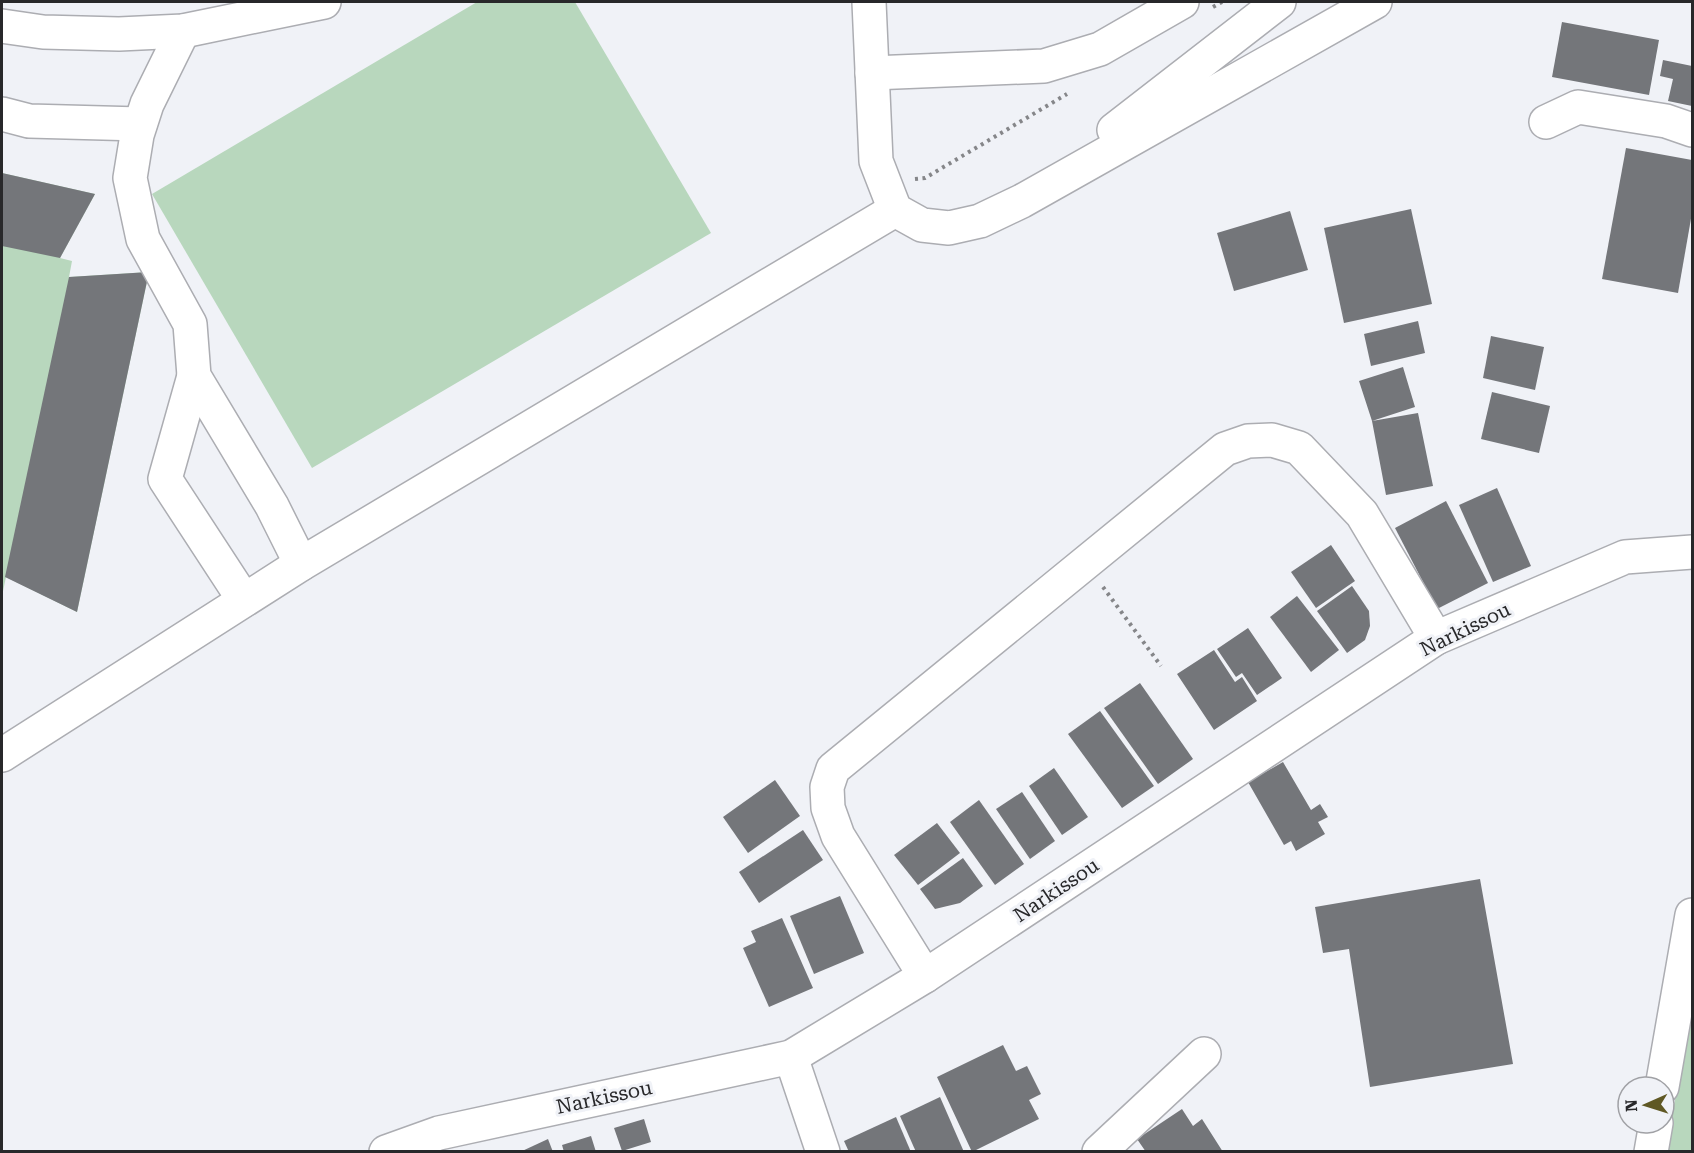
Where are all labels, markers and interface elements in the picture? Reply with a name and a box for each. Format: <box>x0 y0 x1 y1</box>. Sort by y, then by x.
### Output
street label: Narkissou <box>1416 597 1515 661</box>
street label: Narkissou <box>1009 853 1104 927</box>
street label: Narkissou <box>554 1075 655 1119</box>
north arrow <box>1616 1075 1676 1135</box>
text: N <box>1622 1099 1641 1112</box>

